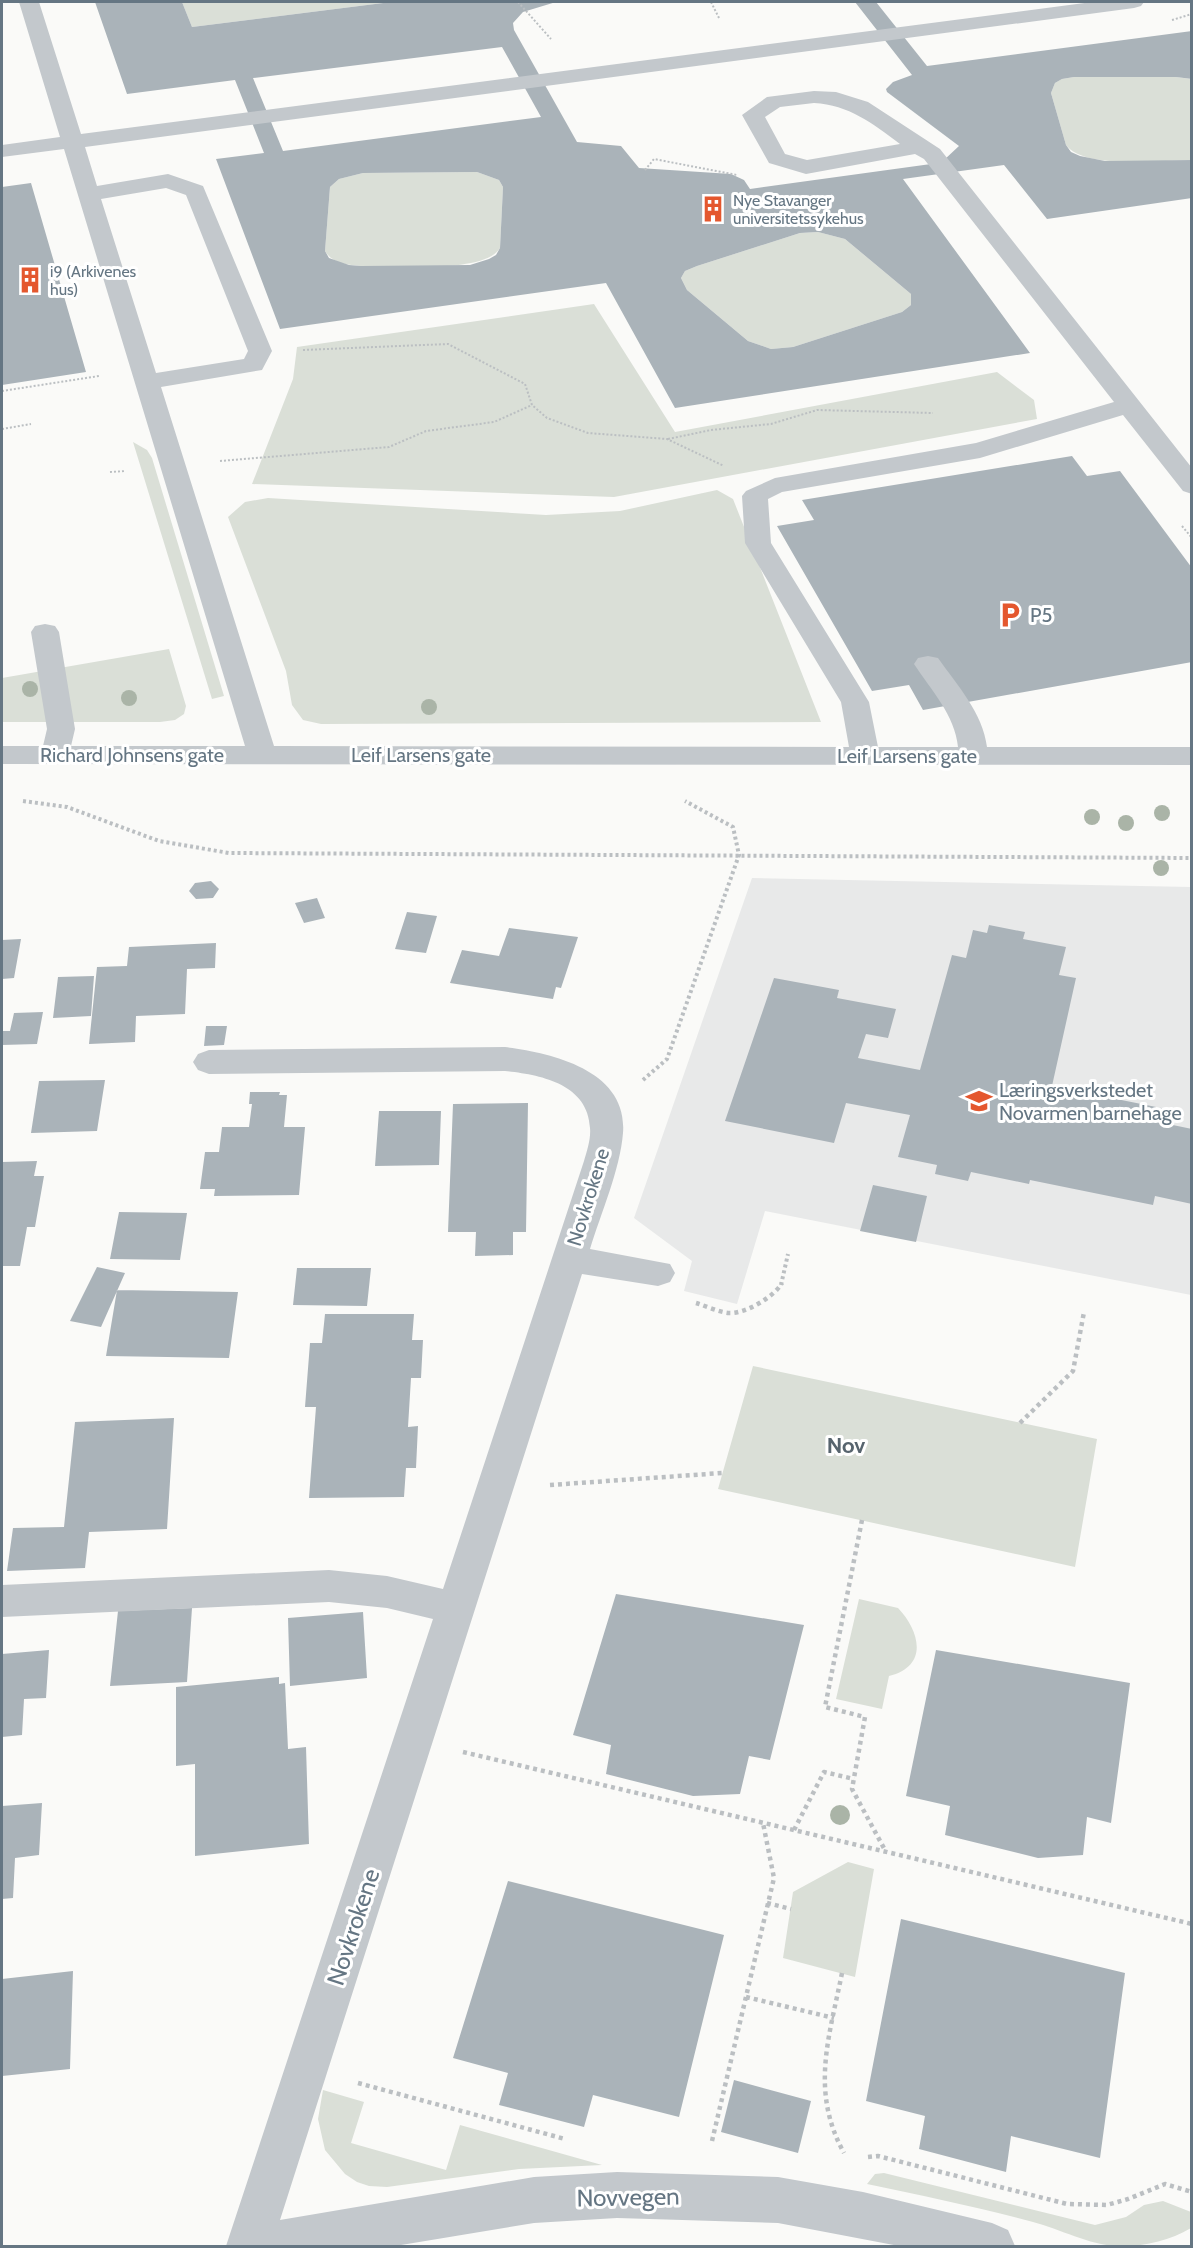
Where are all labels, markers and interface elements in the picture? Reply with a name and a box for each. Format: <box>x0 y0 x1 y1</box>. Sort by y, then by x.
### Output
place label: Nye Stavanger universitetssykehus <box>733 191 864 228</box>
building icon: Nye Stavanger universitetssykehus <box>698 194 728 224</box>
place label: i9 (Arkivenes hus) <box>50 262 137 299</box>
building icon: i9 (Arkivenes hus) <box>15 265 45 295</box>
parking icon: P5 <box>995 600 1025 630</box>
place label: P5 <box>1030 603 1052 627</box>
street label: Richard Johnsens gate <box>40 743 224 767</box>
street label: Leif Larsens gate <box>351 743 491 767</box>
street label: Leif Larsens gate <box>837 744 977 768</box>
place label: Læringsverkstedet Novarmen barnehage <box>999 1078 1182 1125</box>
school or university icon: Læringsverkstedet Novarmen barnehage <box>964 1086 994 1116</box>
street label: Novkrokene <box>562 1145 614 1249</box>
district label: Nov <box>827 1432 865 1459</box>
street label: Novkrokene <box>321 1865 385 1989</box>
street label: Novvegen <box>576 2182 680 2212</box>

